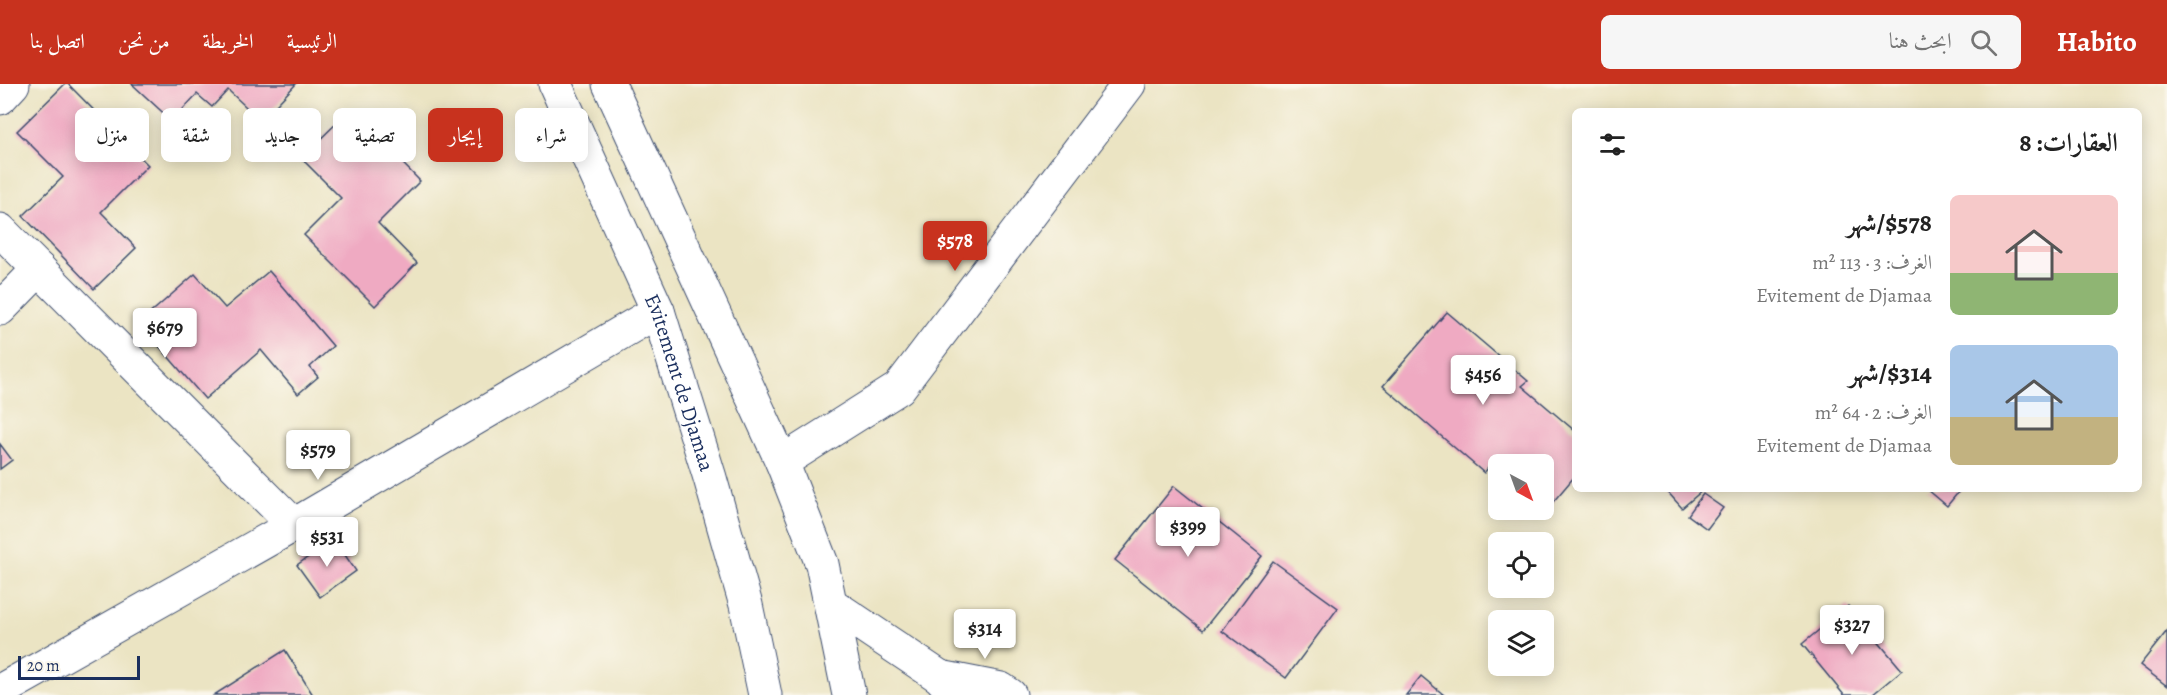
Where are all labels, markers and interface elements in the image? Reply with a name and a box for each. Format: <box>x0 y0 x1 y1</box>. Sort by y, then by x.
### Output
search box <box>1601 15 2021 69</box>
text: Habito <box>2057 23 2137 61</box>
text: ابحث هنا <box>1889 26 1952 56</box>
icon: search <box>1967 26 2000 59</box>
text: اتصل بنا <box>30 27 85 55</box>
text: من نحن <box>118 27 170 55</box>
text: الخريطة <box>203 27 254 55</box>
text: الرئيسية <box>287 27 337 55</box>
chip: منزل <box>75 108 149 162</box>
chip: شقة <box>161 108 231 162</box>
chip: جديد <box>243 108 321 162</box>
chip: تصفية <box>333 108 416 162</box>
chip: إيجار <box>428 108 503 162</box>
chip: شراء <box>515 108 588 162</box>
text: العقارات: 8 <box>2019 125 2118 160</box>
icon: filters <box>1596 128 1629 161</box>
text: $578/شهر <box>1847 205 1932 240</box>
icon: home <box>1998 219 2070 291</box>
pin: $578 <box>919 221 991 272</box>
text: $578 <box>937 227 973 254</box>
text: الغرف: 3 · 113 m² <box>1812 249 1932 276</box>
text: Evitement de Djamaa <box>1756 282 1932 309</box>
street label: Evitement de Djamaa <box>638 289 721 475</box>
pin: $679 <box>129 308 201 359</box>
text: $679 <box>147 314 183 341</box>
pin: $456 <box>1447 355 1519 406</box>
text: $314/شهر <box>1849 355 1932 390</box>
text: $456 <box>1465 361 1501 388</box>
icon: home <box>1998 369 2070 441</box>
text: الغرف: 2 · 64 m² <box>1815 399 1932 426</box>
pin: $579 <box>282 430 354 481</box>
text: Evitement de Djamaa <box>1756 432 1932 459</box>
text: $579 <box>300 436 336 463</box>
north arrow <box>1488 454 1554 520</box>
map controls <box>1488 454 1554 676</box>
pin: $399 <box>1152 507 1224 558</box>
text: $399 <box>1170 513 1206 540</box>
pin: $531 <box>291 517 363 568</box>
text: $531 <box>310 523 344 550</box>
button: locate <box>1488 532 1554 598</box>
pin: $327 <box>1816 605 1888 656</box>
pin: $314 <box>949 609 1021 660</box>
button: layers <box>1488 610 1554 676</box>
text: $327 <box>1834 611 1870 638</box>
text: $314 <box>968 615 1002 642</box>
scale bar <box>18 653 140 680</box>
text: 20 m <box>27 655 60 677</box>

